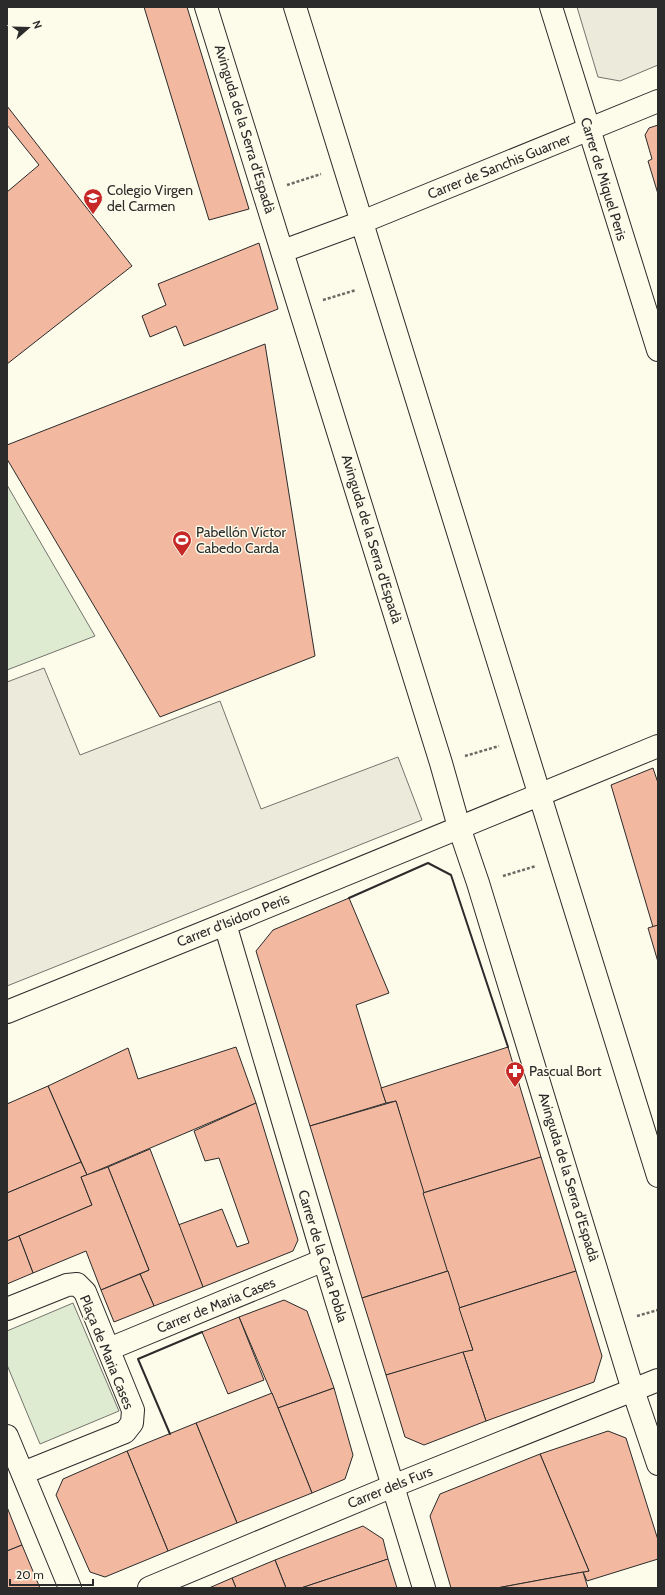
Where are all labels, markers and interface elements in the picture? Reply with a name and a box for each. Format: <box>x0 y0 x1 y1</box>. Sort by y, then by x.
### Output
north arrow <box>8 8 48 48</box>
text: N <box>29 19 45 31</box>
street label: Avinguda de la Serra d'Espadà <box>211 42 279 216</box>
street label: Carrer de Miquel Peris <box>577 115 631 243</box>
street label: Carrer de Sanchis Guarner <box>425 129 574 203</box>
place label: Colegio Virgen del Carmen <box>107 181 193 215</box>
school or university icon: Colegio Virgen del Carmen <box>82 187 104 215</box>
street label: Avinguda de la Serra d'Espadà <box>338 452 406 626</box>
place label: Pabellón Víctor Cabedo Carda <box>196 523 287 557</box>
sports icon: Pabellón Víctor Cabedo Carda <box>171 529 193 557</box>
street label: Carrer d'Isidoro Peris <box>174 889 292 951</box>
pharmacy icon: Pascual Bort <box>504 1060 526 1088</box>
place label: Pascual Bort <box>529 1062 602 1080</box>
street label: Avinguda de la Serra d'Espadà <box>535 1090 603 1264</box>
street label: Carrer de la Carta Pobla <box>294 1188 352 1325</box>
street label: Carrer de Maria Cases <box>154 1273 278 1337</box>
street label: Plaça de Maria Cases <box>76 1292 138 1412</box>
street label: Carrer dels Furs <box>345 1462 435 1512</box>
scale bar <box>10 1561 93 1587</box>
text: 20 m <box>16 1567 44 1582</box>

